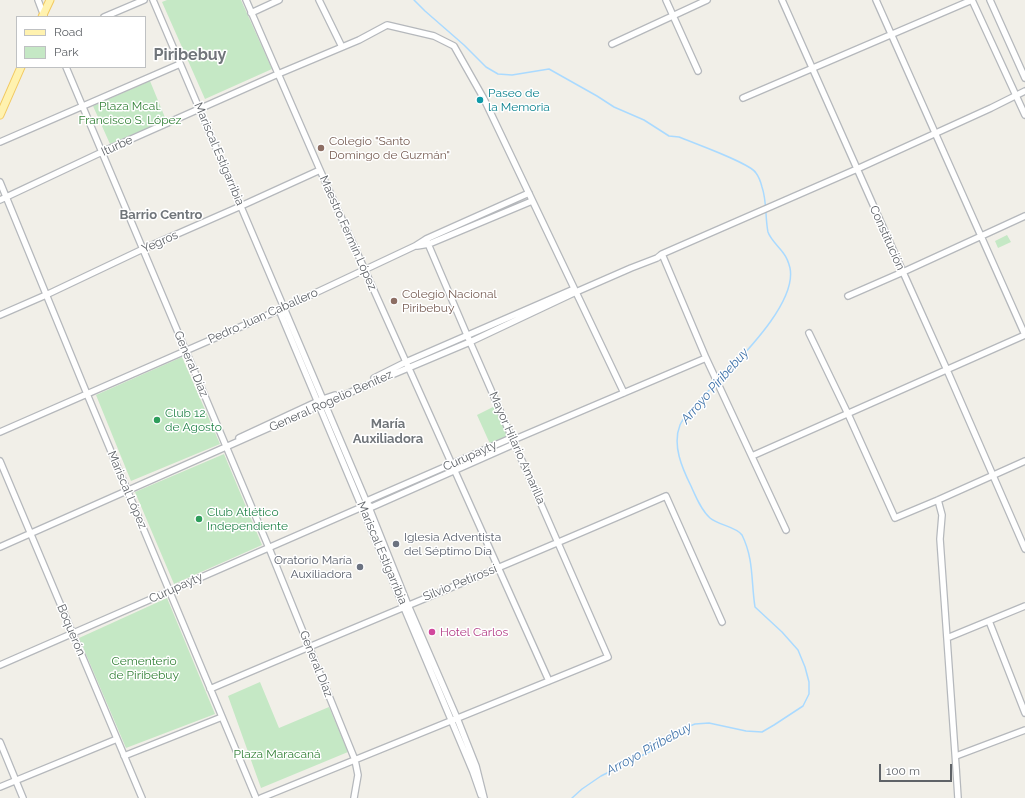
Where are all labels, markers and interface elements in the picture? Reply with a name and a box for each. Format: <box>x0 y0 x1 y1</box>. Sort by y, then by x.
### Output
legend <box>16 16 146 68</box>
text: Road <box>54 25 83 39</box>
text: Park <box>54 45 79 59</box>
district label: Piribebuy <box>154 45 226 65</box>
place label: Paseo de la Memoria <box>488 86 550 114</box>
marker: Paseo de la Memoria <box>475 95 485 105</box>
park label: Plaza Mcal. Francisco S. López <box>79 99 181 127</box>
street label: Mariscal Estigarribia <box>191 100 247 208</box>
street label: Iturbe <box>99 133 135 159</box>
place label: Colegio "Santo Domingo de Guzmán" <box>329 134 450 162</box>
marker: Colegio "Santo Domingo de Guzmán" <box>316 143 326 153</box>
street label: Maestro Fermín López <box>316 173 380 293</box>
street label: Constitución <box>866 203 908 273</box>
district label: Barrio Centro <box>120 207 202 223</box>
street label: Yegros <box>140 228 180 256</box>
street label: Pedro Juan Caballero <box>206 285 320 347</box>
place label: Colegio Nacional Piribebuy <box>402 287 497 315</box>
marker: Colegio Nacional Piribebuy <box>389 296 399 306</box>
street label: General Díaz <box>171 329 211 399</box>
water label: Arroyo Piribebuy <box>678 345 752 427</box>
street label: General Rogelio Benítez <box>267 367 395 435</box>
street label: Mayor Hilario Amarilla <box>486 390 548 506</box>
place label: Club 12 de Agosto <box>165 406 222 434</box>
marker: Club 12 de Agosto <box>152 415 162 425</box>
district label: María Auxiliadora <box>353 416 423 447</box>
street label: Curupayty <box>441 438 499 474</box>
street label: Mariscal López <box>104 449 150 531</box>
street label: Mariscal Estigarribia <box>354 499 410 607</box>
place label: Club Atlético Independiente <box>207 505 288 533</box>
marker: Club Atlético Independiente <box>194 514 204 524</box>
place label: Iglesia Adventista del Séptimo Día <box>404 530 501 558</box>
marker: Iglesia Adventista del Séptimo Día <box>391 539 401 549</box>
place label: Oratorio María Auxiliadora <box>274 553 352 581</box>
marker: Oratorio María Auxiliadora <box>355 562 365 572</box>
street label: Silvio Petirossi <box>421 562 499 604</box>
street label: Curupayty <box>147 570 205 606</box>
street label: Boquerón <box>54 602 88 658</box>
place label: Hotel Carlos <box>440 625 508 639</box>
marker: Hotel Carlos <box>427 627 437 637</box>
street label: General Díaz <box>296 629 336 699</box>
park label: Cementerio de Piribebuy <box>109 654 179 682</box>
water label: Arroyo Piribebuy <box>604 719 694 779</box>
park label: Plaza Maracaná <box>233 747 321 761</box>
scale bar <box>881 756 954 782</box>
text: 100 m <box>886 764 920 778</box>

